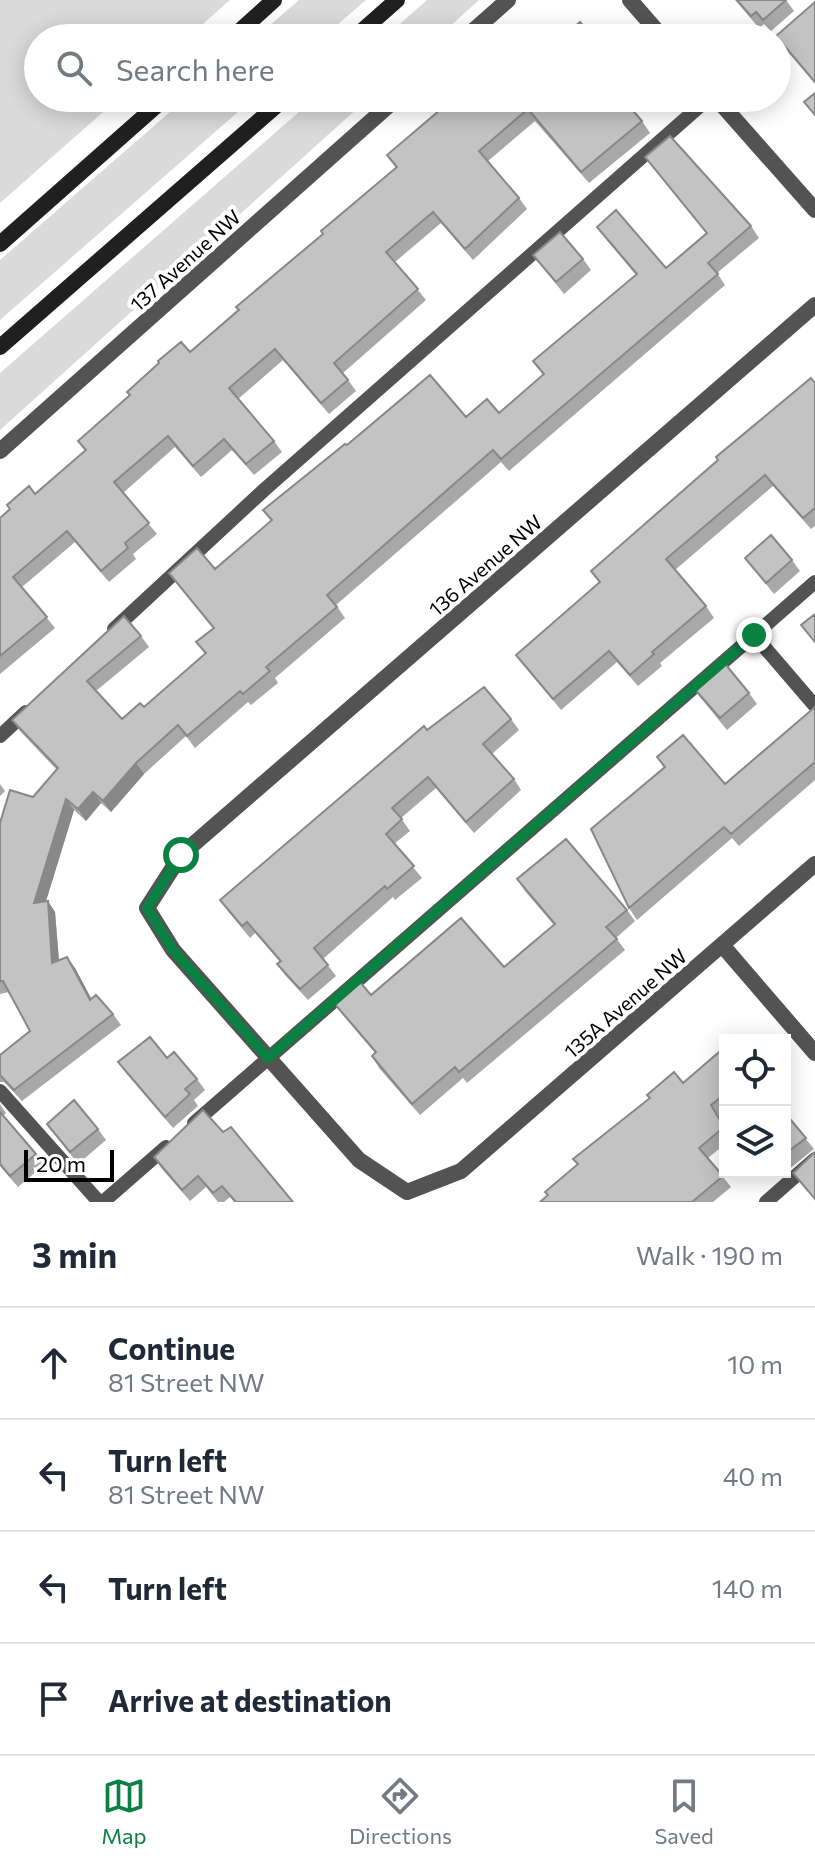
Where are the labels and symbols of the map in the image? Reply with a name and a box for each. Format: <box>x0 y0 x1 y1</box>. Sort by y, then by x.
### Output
street label: 137 Avenue NW <box>125 204 245 316</box>
street label: 136 Avenue NW <box>424 509 546 621</box>
route end <box>736 617 772 653</box>
route start <box>163 837 199 873</box>
street label: 135A Avenue NW <box>559 943 691 1063</box>
scale bar <box>24 1146 114 1182</box>

